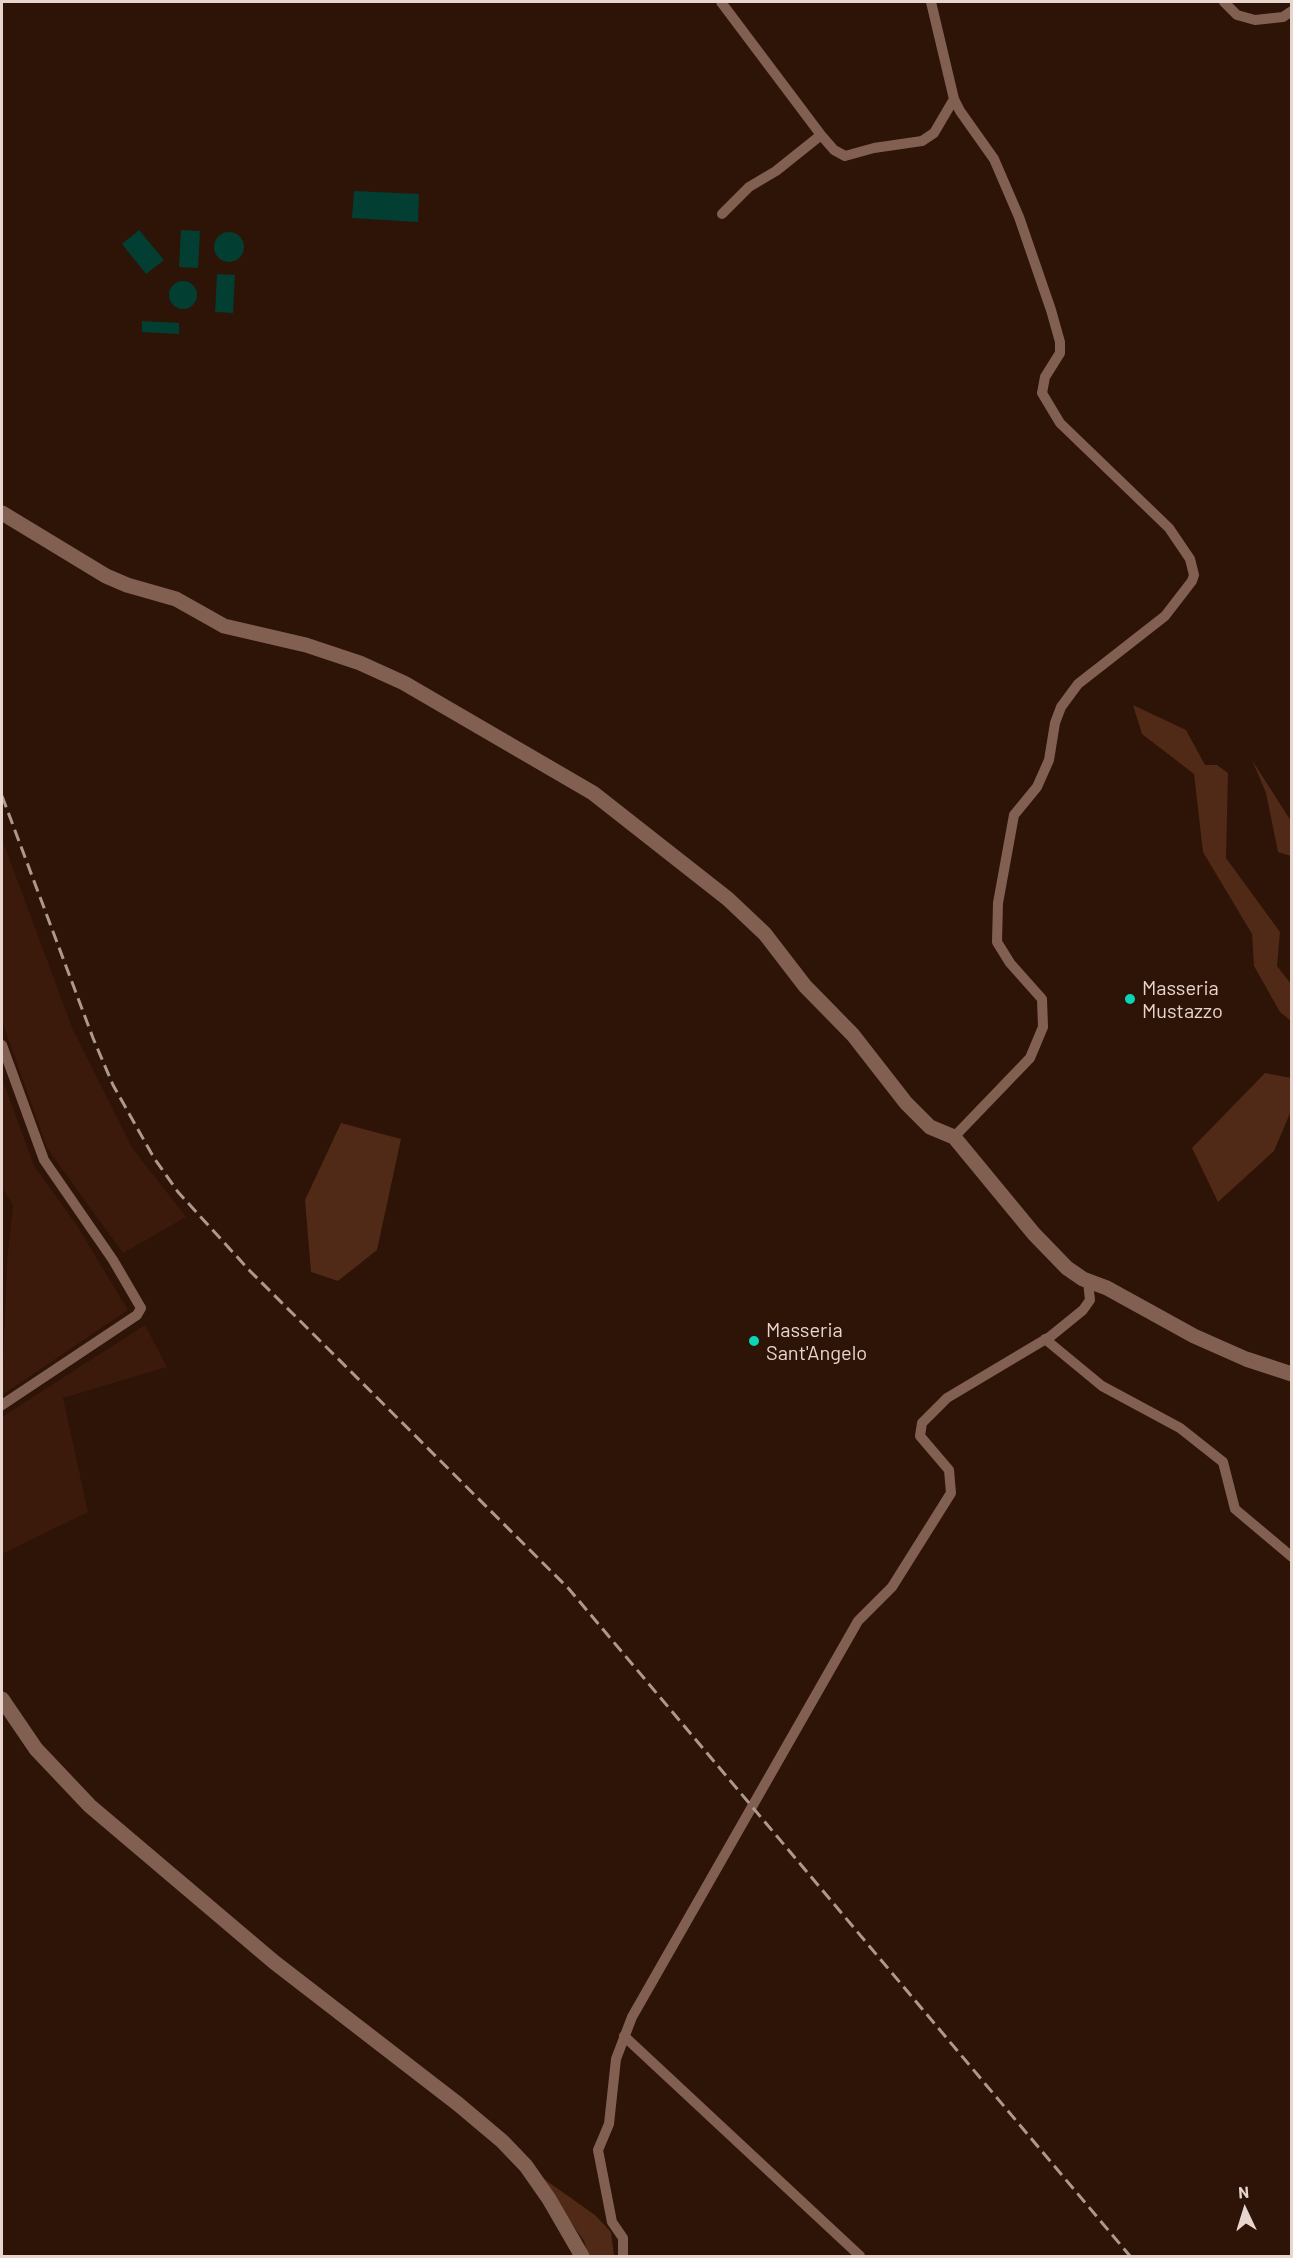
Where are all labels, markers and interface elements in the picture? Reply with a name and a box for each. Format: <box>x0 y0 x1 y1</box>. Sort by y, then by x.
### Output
place label: Masseria Mustazzo <box>1142 976 1223 1023</box>
marker: Masseria Mustazzo <box>1123 992 1137 1006</box>
place label: Masseria Sant'Angelo <box>766 1318 867 1365</box>
marker: Masseria Sant'Angelo <box>747 1334 761 1348</box>
north arrow <box>1215 2180 1275 2240</box>
text: N <box>1238 2182 1250 2201</box>

